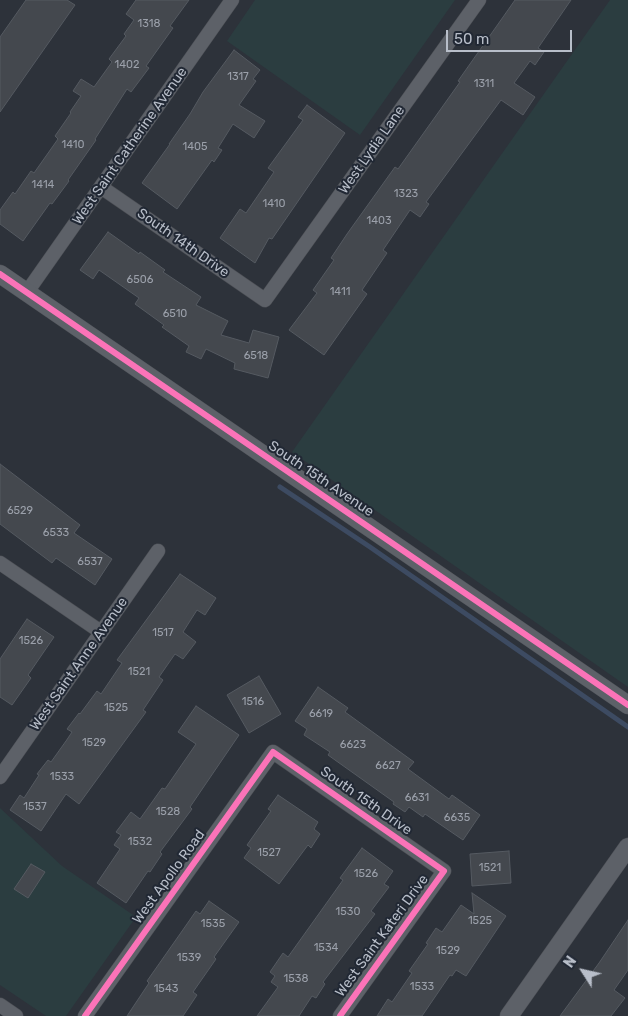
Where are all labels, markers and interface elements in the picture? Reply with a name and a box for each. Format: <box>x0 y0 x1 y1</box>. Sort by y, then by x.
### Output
house number: 1318 <box>138 17 160 31</box>
scale bar <box>448 20 574 52</box>
text: 50 m <box>454 30 489 48</box>
house number: 1402 <box>115 58 139 72</box>
street label: West Saint Catherine Avenue <box>69 64 191 228</box>
house number: 1317 <box>227 70 249 84</box>
house number: 1311 <box>474 77 494 91</box>
street label: West Lydia Lane <box>335 103 409 197</box>
house number: 1410 <box>61 138 85 152</box>
house number: 1405 <box>182 140 208 154</box>
house number: 1414 <box>32 178 54 192</box>
house number: 1323 <box>394 187 418 201</box>
house number: 1410 <box>262 197 286 211</box>
street label: South 14th Drive <box>134 205 232 281</box>
house number: 1403 <box>366 214 392 228</box>
house number: 6506 <box>127 273 153 287</box>
house number: 1411 <box>330 285 350 299</box>
house number: 6510 <box>163 307 187 321</box>
house number: 6518 <box>244 349 268 363</box>
street label: South 15th Avenue <box>265 438 377 520</box>
house number: 6529 <box>7 504 33 518</box>
house number: 6533 <box>43 526 69 540</box>
house number: 6537 <box>77 555 103 569</box>
street label: West Saint Anne Avenue <box>27 594 131 734</box>
house number: 1517 <box>152 626 174 640</box>
house number: 1526 <box>19 634 43 648</box>
house number: 1521 <box>128 665 150 679</box>
house number: 1516 <box>242 695 264 709</box>
house number: 1525 <box>104 701 128 715</box>
house number: 6619 <box>309 707 333 721</box>
house number: 1529 <box>82 736 106 750</box>
house number: 6623 <box>340 738 366 752</box>
house number: 6627 <box>375 759 401 773</box>
street label: South 15th Drive <box>317 763 415 839</box>
house number: 1533 <box>50 770 74 784</box>
house number: 6631 <box>405 791 429 805</box>
house number: 1537 <box>23 800 47 814</box>
house number: 1528 <box>156 805 180 819</box>
house number: 6635 <box>444 811 470 825</box>
street label: West Apollo Road <box>129 827 209 927</box>
house number: 1532 <box>128 835 152 849</box>
house number: 1527 <box>257 846 281 860</box>
house number: 1521 <box>479 861 501 875</box>
house number: 1526 <box>354 867 378 881</box>
street label: West Saint Kateri Drive <box>332 872 432 1000</box>
house number: 1530 <box>336 905 360 919</box>
house number: 1525 <box>468 914 492 928</box>
house number: 1535 <box>201 917 225 931</box>
house number: 1534 <box>314 941 338 955</box>
house number: 1529 <box>436 944 460 958</box>
north arrow <box>558 946 608 996</box>
house number: 1539 <box>177 951 201 965</box>
text: N <box>560 953 580 971</box>
house number: 1538 <box>284 972 308 986</box>
house number: 1533 <box>410 980 434 994</box>
house number: 1543 <box>154 982 178 996</box>

